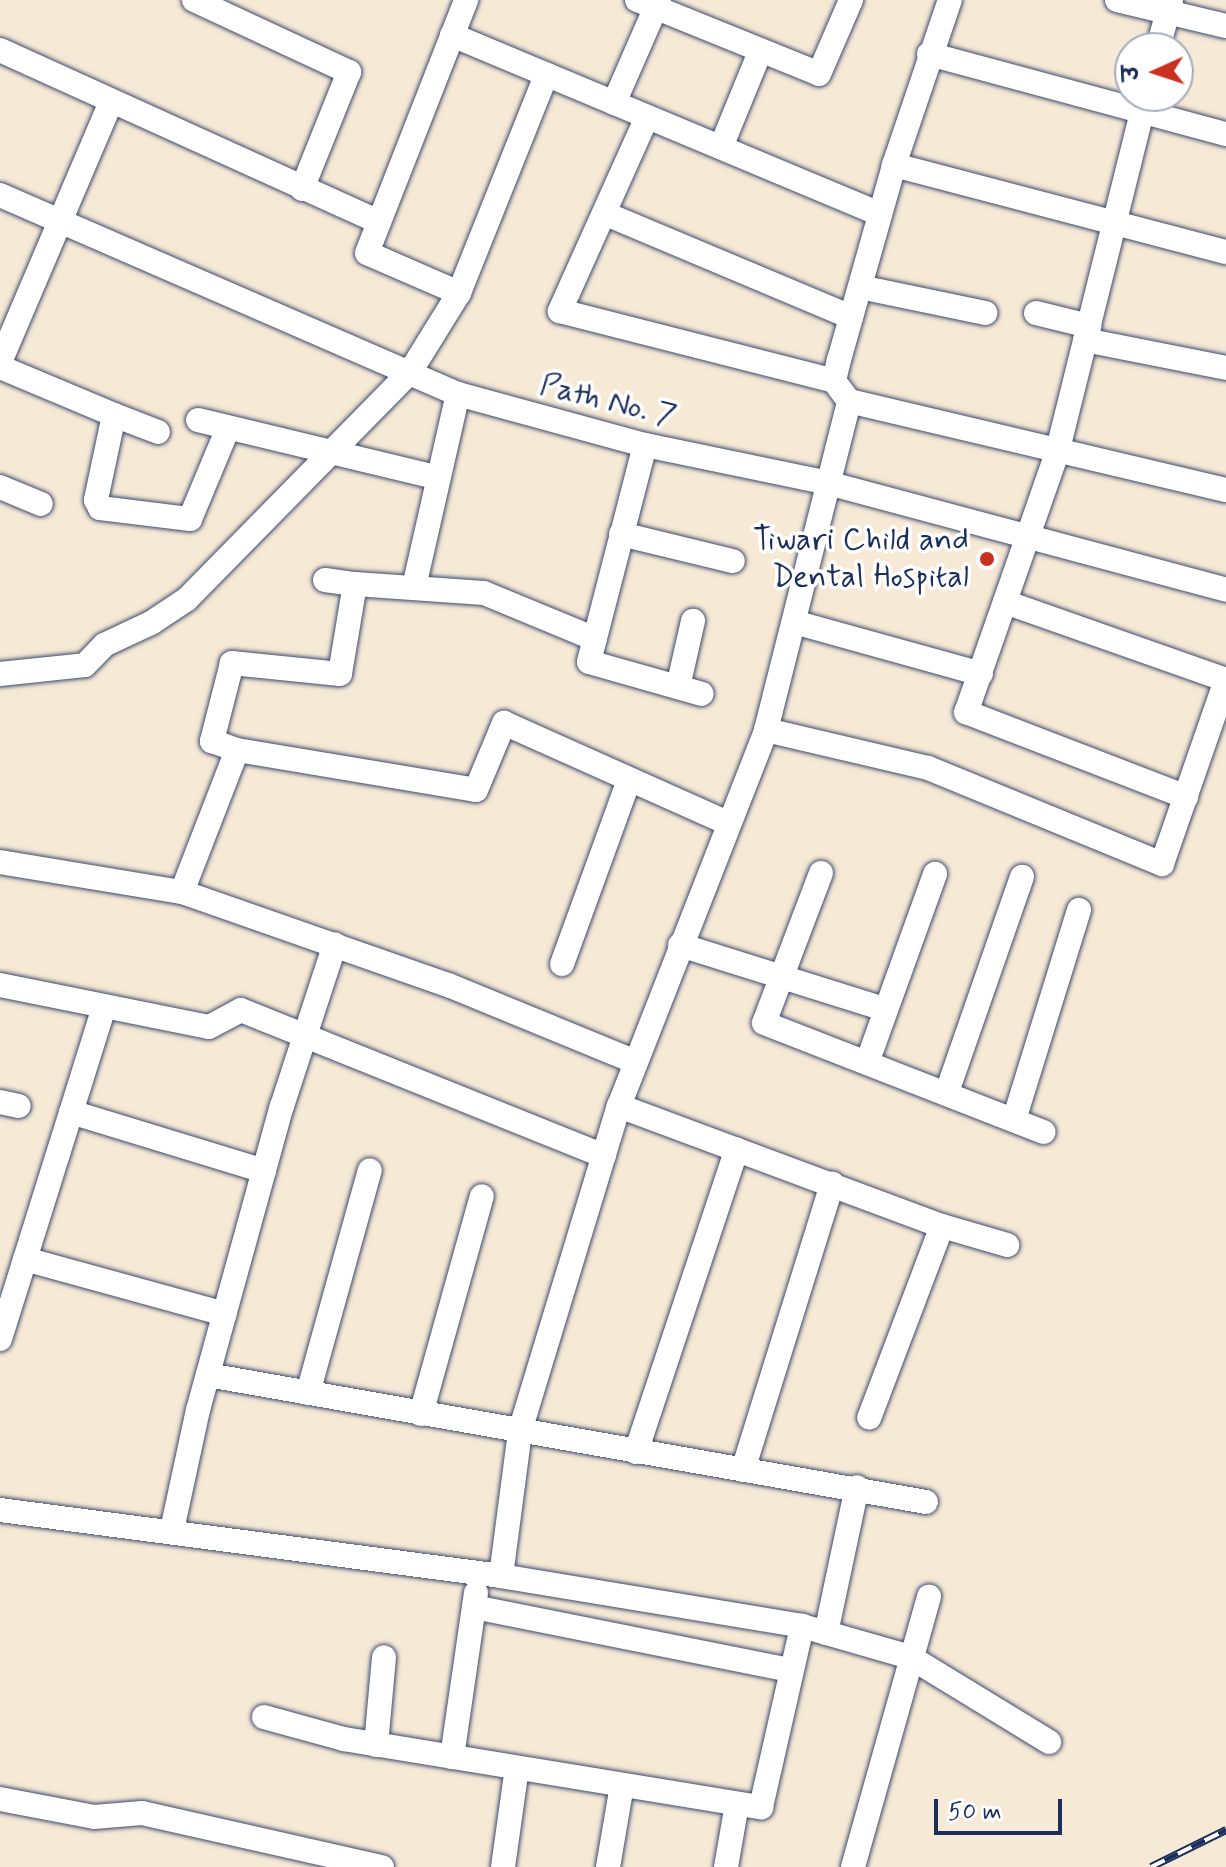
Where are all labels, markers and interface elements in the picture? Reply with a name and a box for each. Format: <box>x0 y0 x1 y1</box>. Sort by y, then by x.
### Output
north arrow <box>1114 32 1194 112</box>
text: उ <box>1118 65 1146 81</box>
street label: Path No. 7 <box>536 366 680 436</box>
place label: Tiwari Child and Dental Hospital <box>754 522 969 597</box>
marker: Tiwari Child and Dental Hospital <box>976 548 998 570</box>
scale bar <box>938 1783 1066 1833</box>
text: 50 m <box>948 1797 1002 1828</box>

